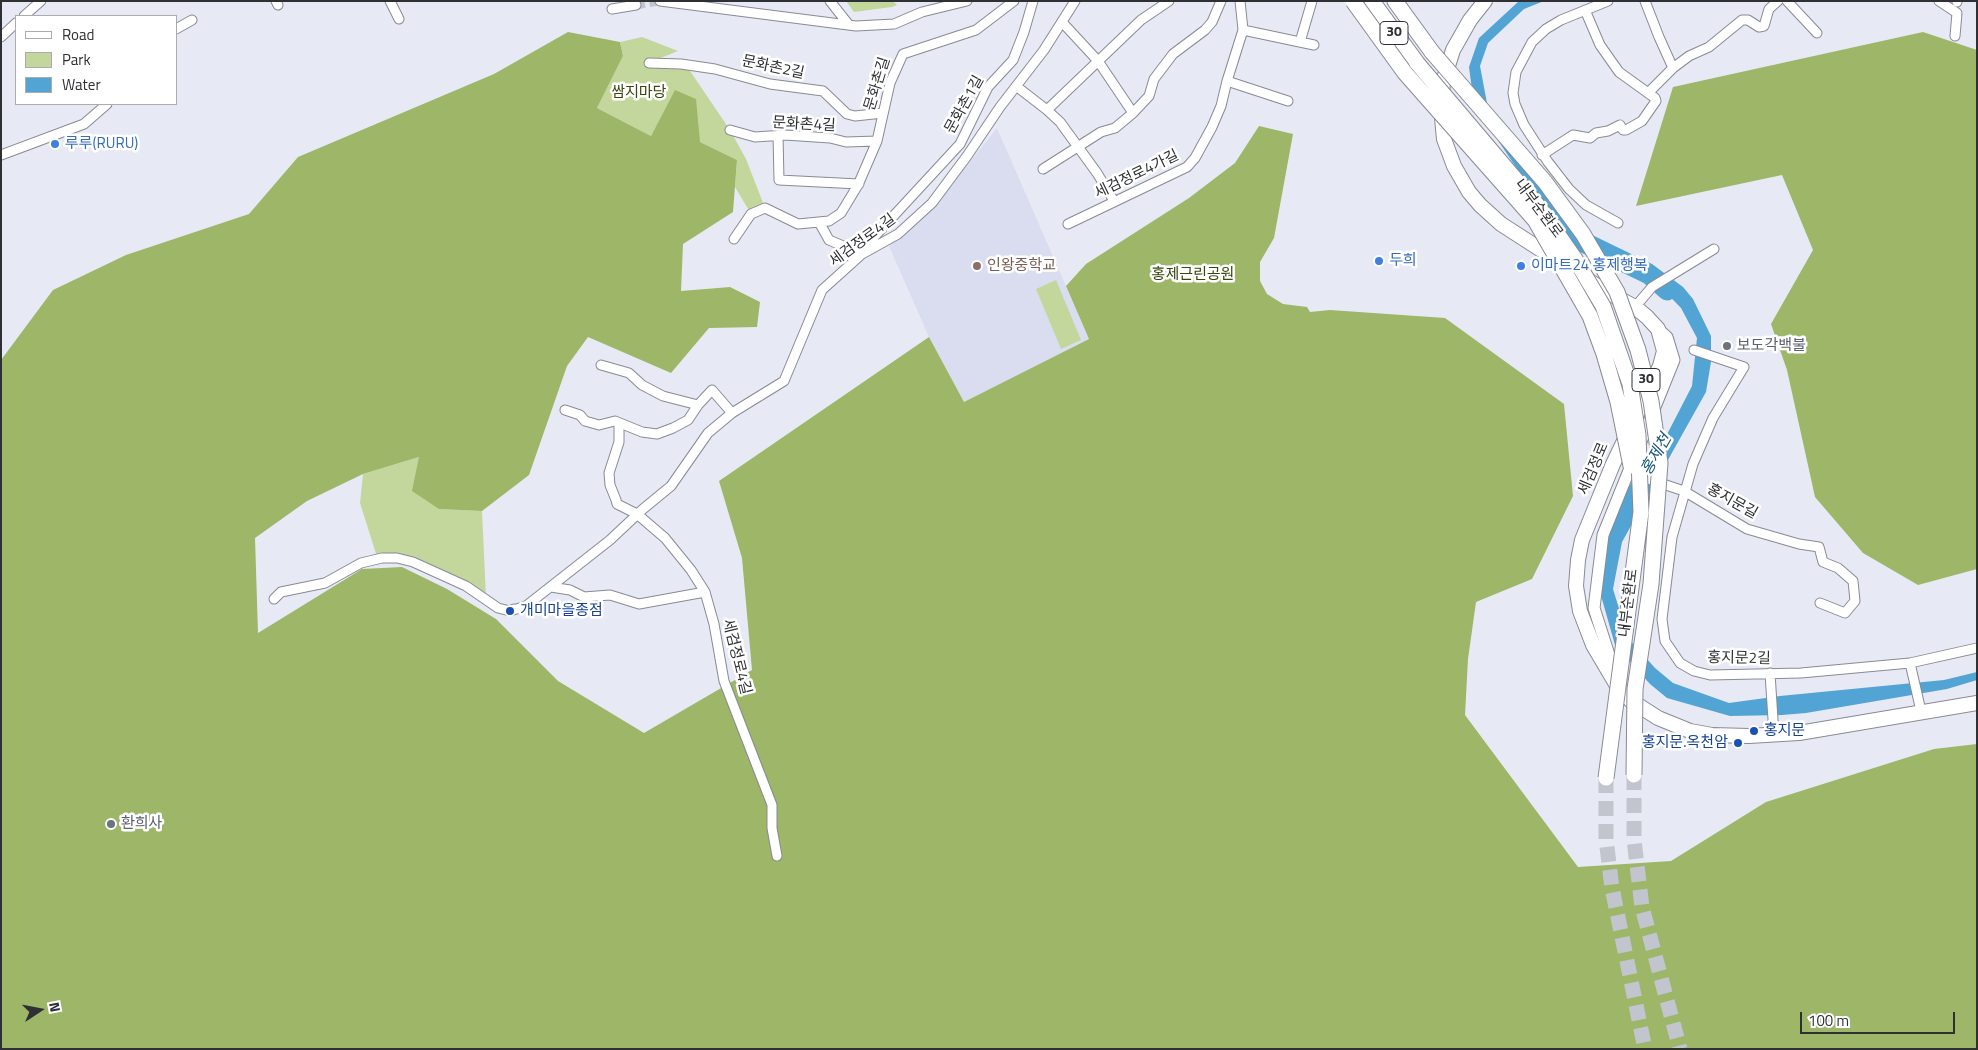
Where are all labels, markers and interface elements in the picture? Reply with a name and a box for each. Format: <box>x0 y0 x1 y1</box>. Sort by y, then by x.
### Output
legend <box>15 15 178 105</box>
road number: 30 <box>1380 22 1408 44</box>
text: Road <box>62 23 94 46</box>
text: Park <box>62 48 91 71</box>
street label: 문화촌2길 <box>740 53 806 83</box>
street label: 문화촌길 <box>861 55 895 113</box>
text: Water <box>62 73 101 96</box>
street label: 문화촌1길 <box>942 73 988 137</box>
park label: 쌈지마당 <box>611 84 667 102</box>
street label: 문화촌4길 <box>772 114 836 136</box>
place label: 루루(RURU) <box>65 135 138 153</box>
marker: 루루(RURU) <box>49 138 61 150</box>
street label: 세검정로4가길 <box>1092 147 1182 203</box>
street label: 내부순환로 <box>1510 176 1566 242</box>
street label: 세검정로4길 <box>826 211 900 271</box>
place label: 두희 <box>1389 252 1417 270</box>
marker: 두희 <box>1373 255 1385 267</box>
place label: 인왕중학교 <box>987 257 1056 275</box>
place label: 이마트24 홍제행복 <box>1531 257 1648 275</box>
marker: 인왕중학교 <box>971 260 983 272</box>
marker: 이마트24 홍제행복 <box>1515 260 1527 272</box>
park label: 홍제근린공원 <box>1152 266 1234 284</box>
place label: 보도각백불 <box>1737 337 1806 355</box>
marker: 보도각백불 <box>1721 340 1733 352</box>
road number: 30 <box>1632 368 1660 392</box>
water label: 홍제천 <box>1638 431 1676 479</box>
street label: 세검정로 <box>1575 440 1613 498</box>
street label: 홍지문길 <box>1703 481 1761 523</box>
street label: 내부순환로 <box>1616 568 1642 638</box>
place label: 개미마을종점 <box>520 602 603 620</box>
marker: 개미마을종점 <box>504 605 516 617</box>
street label: 세검정로4길 <box>718 617 754 697</box>
street label: 홍지문2길 <box>1707 649 1771 669</box>
place label: 홍지문 <box>1764 722 1805 740</box>
marker: 홍지문 <box>1748 725 1760 737</box>
place label: 홍지문.옥천암 <box>1642 734 1728 752</box>
marker: 홍지문.옥천암 <box>1732 737 1744 749</box>
place label: 환희사 <box>121 815 162 833</box>
marker: 환희사 <box>105 818 117 830</box>
north arrow <box>15 985 65 1035</box>
text: N <box>44 1000 66 1014</box>
scale bar <box>1803 1002 1958 1034</box>
text: 100 m <box>1808 1009 1849 1032</box>

